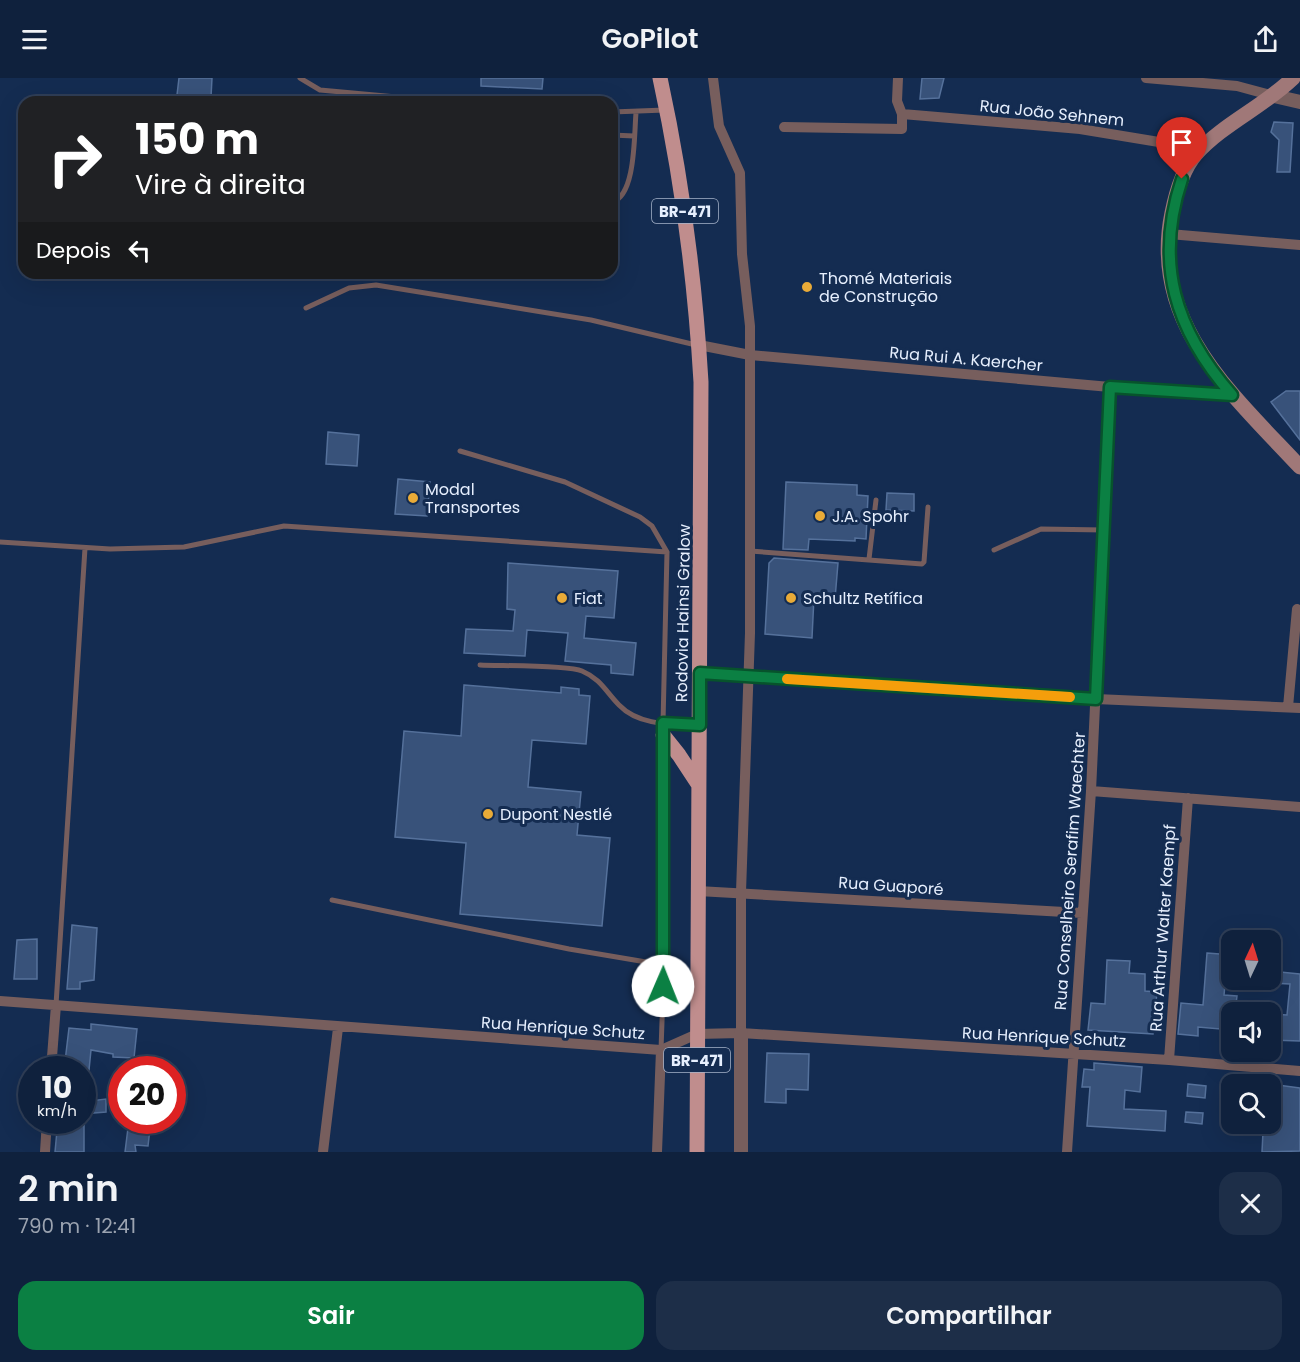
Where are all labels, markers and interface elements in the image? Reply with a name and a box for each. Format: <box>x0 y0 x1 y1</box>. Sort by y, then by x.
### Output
text: GoPilot <box>601 20 699 57</box>
icon: menu <box>18 23 51 56</box>
icon: share <box>1249 23 1282 56</box>
street label: Rua João Sehnem <box>979 94 1125 132</box>
text: 150 m <box>135 110 259 169</box>
pin <box>1156 117 1207 179</box>
icon: right <box>36 120 114 198</box>
icon: arrive <box>1165 126 1198 159</box>
text: Vire à direita <box>135 166 306 203</box>
road number: BR-471 <box>652 199 718 223</box>
icon: left <box>123 234 156 267</box>
text: Depois <box>36 235 111 266</box>
place label: Thomé Materiais de Construção <box>819 267 952 308</box>
marker: Thomé Materiais de Construção <box>800 280 814 294</box>
street label: Rua Rui A. Kaercher <box>888 341 1044 377</box>
place label: Modal Transportes <box>425 478 520 519</box>
marker: Modal Transportes <box>406 491 420 505</box>
place label: J.A. Spohr <box>832 505 909 528</box>
marker: J.A. Spohr <box>813 509 827 523</box>
street label: Rodovia Hainsi Gralow <box>670 524 696 702</box>
place label: Fiat <box>574 587 603 610</box>
place label: Schultz Retífica <box>803 587 923 610</box>
marker: Fiat <box>555 591 569 605</box>
marker: Schultz Retífica <box>784 591 798 605</box>
street label: Rua Conselheiro Serafim Waechter <box>1049 731 1091 1011</box>
place label: Dupont Nestlé <box>500 803 612 826</box>
marker: Dupont Nestlé <box>481 807 495 821</box>
street label: Rua Arthur Walter Kaempf <box>1144 824 1182 1032</box>
street label: Rua Guaporé <box>838 871 944 901</box>
north arrow <box>1221 930 1281 990</box>
map controls <box>1221 930 1281 1134</box>
position arrow <box>631 954 695 1018</box>
button: sound <box>1221 1002 1281 1062</box>
street label: Rua Henrique Schutz <box>480 1011 646 1045</box>
street label: Rua Henrique Schutz <box>961 1021 1127 1053</box>
road number: BR-471 <box>664 1048 730 1072</box>
speed limit sign: 20 <box>108 1056 186 1134</box>
text: 10 <box>42 1066 72 1109</box>
button: search <box>1221 1074 1281 1134</box>
text: km/h <box>37 1100 77 1121</box>
text: 2 min <box>18 1163 119 1214</box>
button: close <box>1219 1172 1282 1235</box>
text: 790 m · 12:41 <box>18 1212 136 1240</box>
button: Sair <box>18 1281 644 1350</box>
button: Compartilhar <box>656 1281 1282 1350</box>

